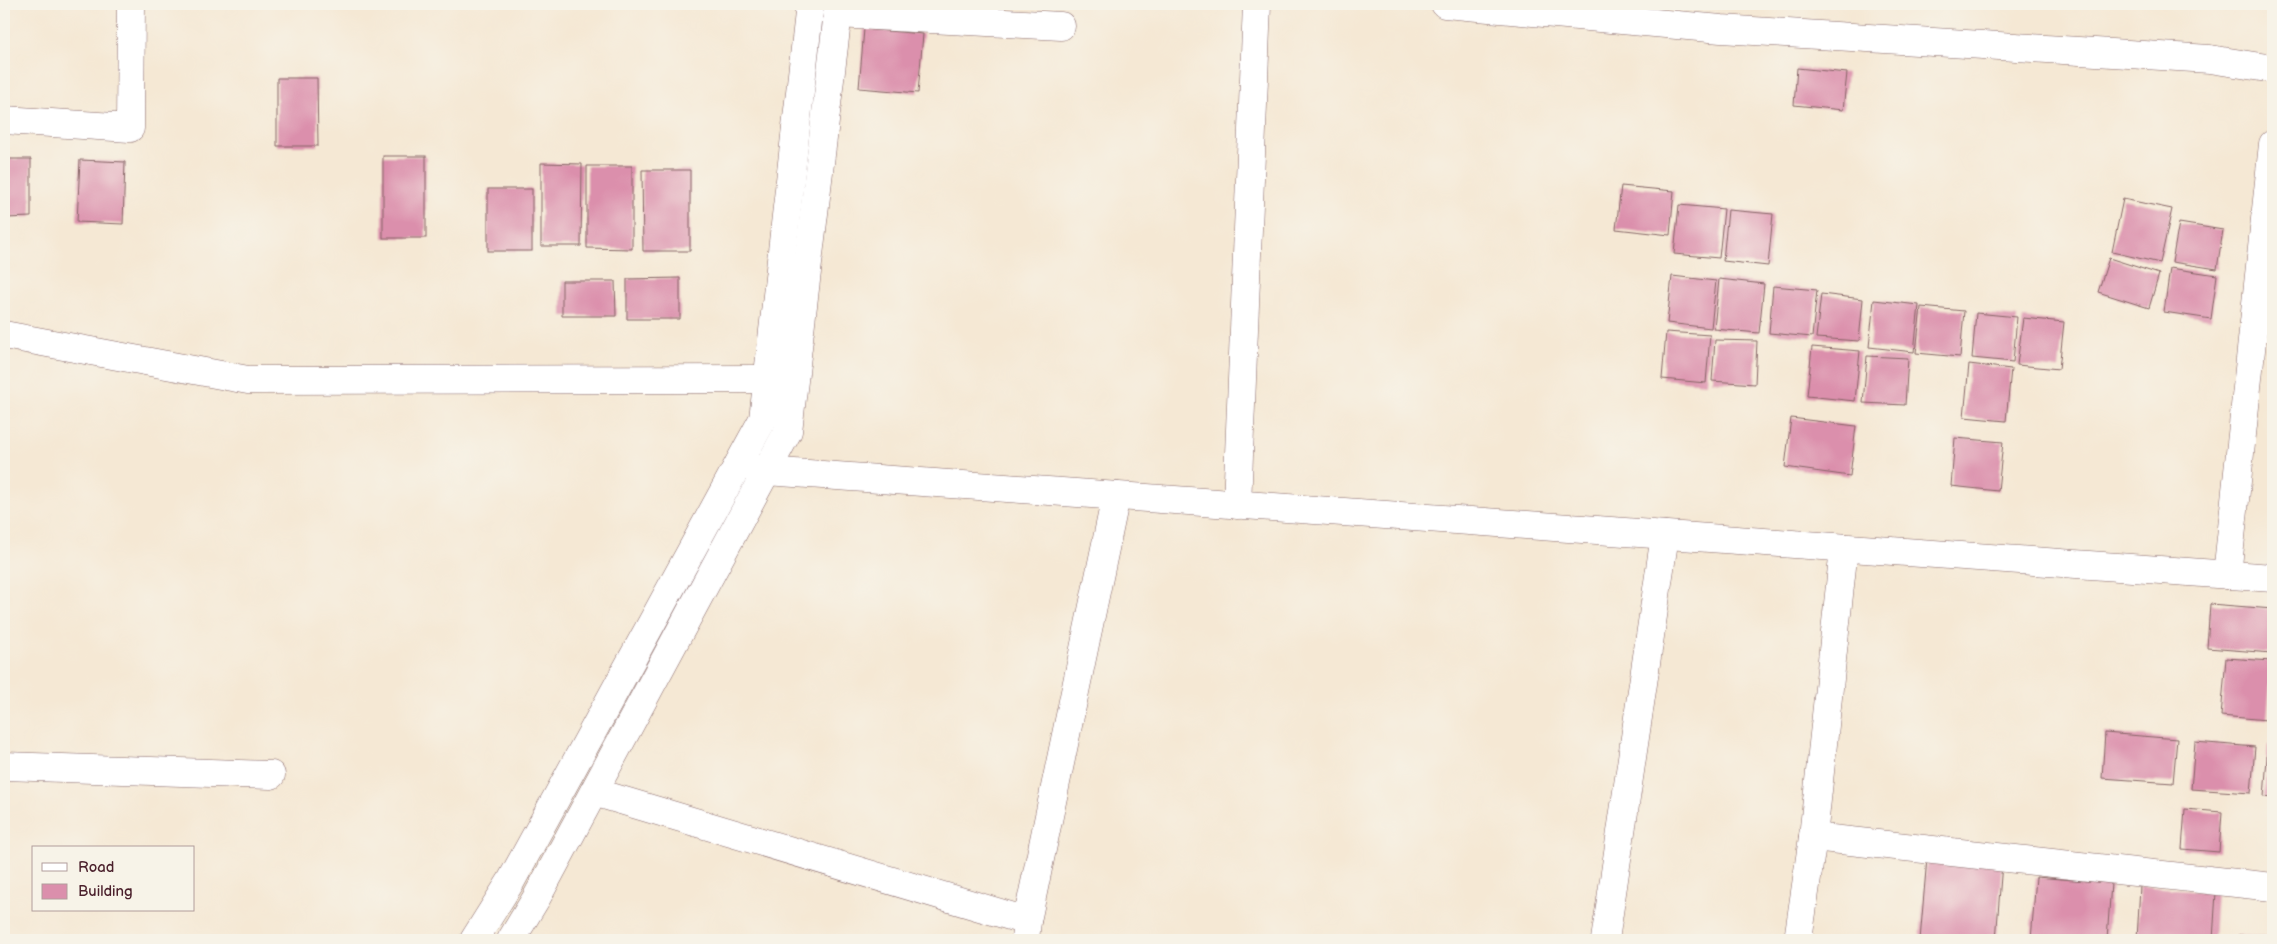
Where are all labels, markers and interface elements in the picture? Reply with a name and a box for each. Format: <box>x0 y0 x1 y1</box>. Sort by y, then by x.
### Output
legend <box>32 846 195 912</box>
text: Road <box>78 858 114 877</box>
text: Building <box>78 882 133 901</box>

